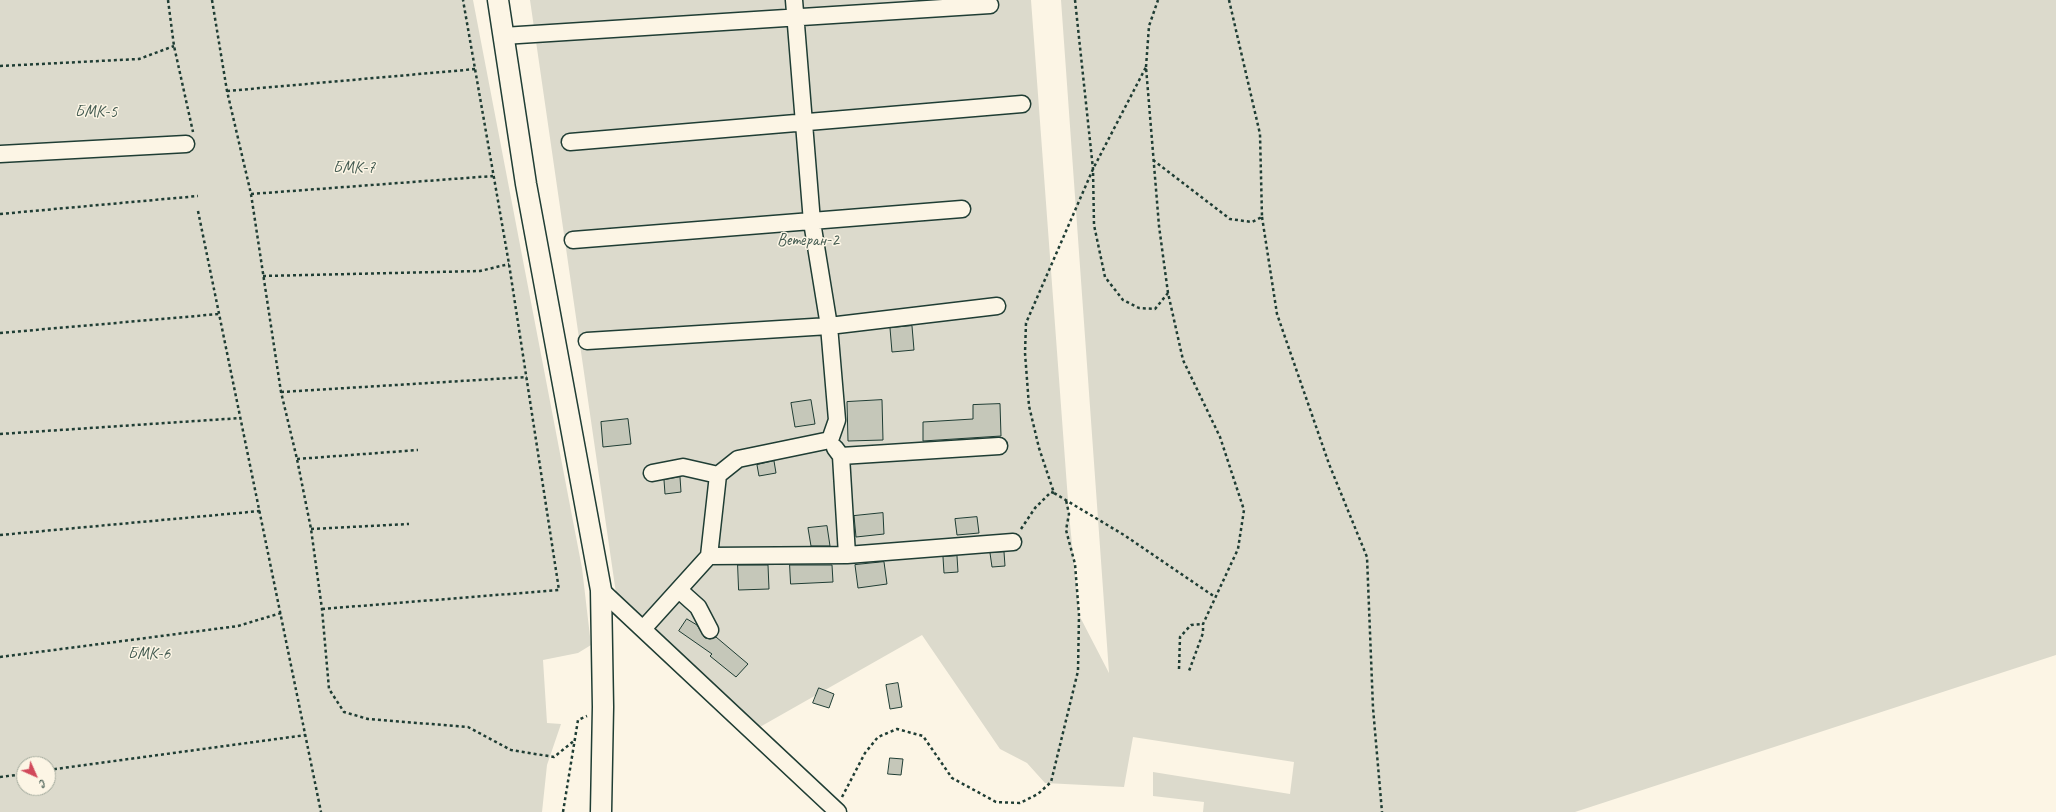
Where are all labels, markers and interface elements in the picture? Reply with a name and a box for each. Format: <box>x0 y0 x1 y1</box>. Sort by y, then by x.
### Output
park label: БМК-5 <box>75 103 117 123</box>
park label: БМК-7 <box>333 159 375 179</box>
park label: Ветеран-2 <box>777 231 839 251</box>
park label: БМК-6 <box>128 645 170 665</box>
north arrow <box>16 756 56 796</box>
text: С <box>37 777 51 791</box>

